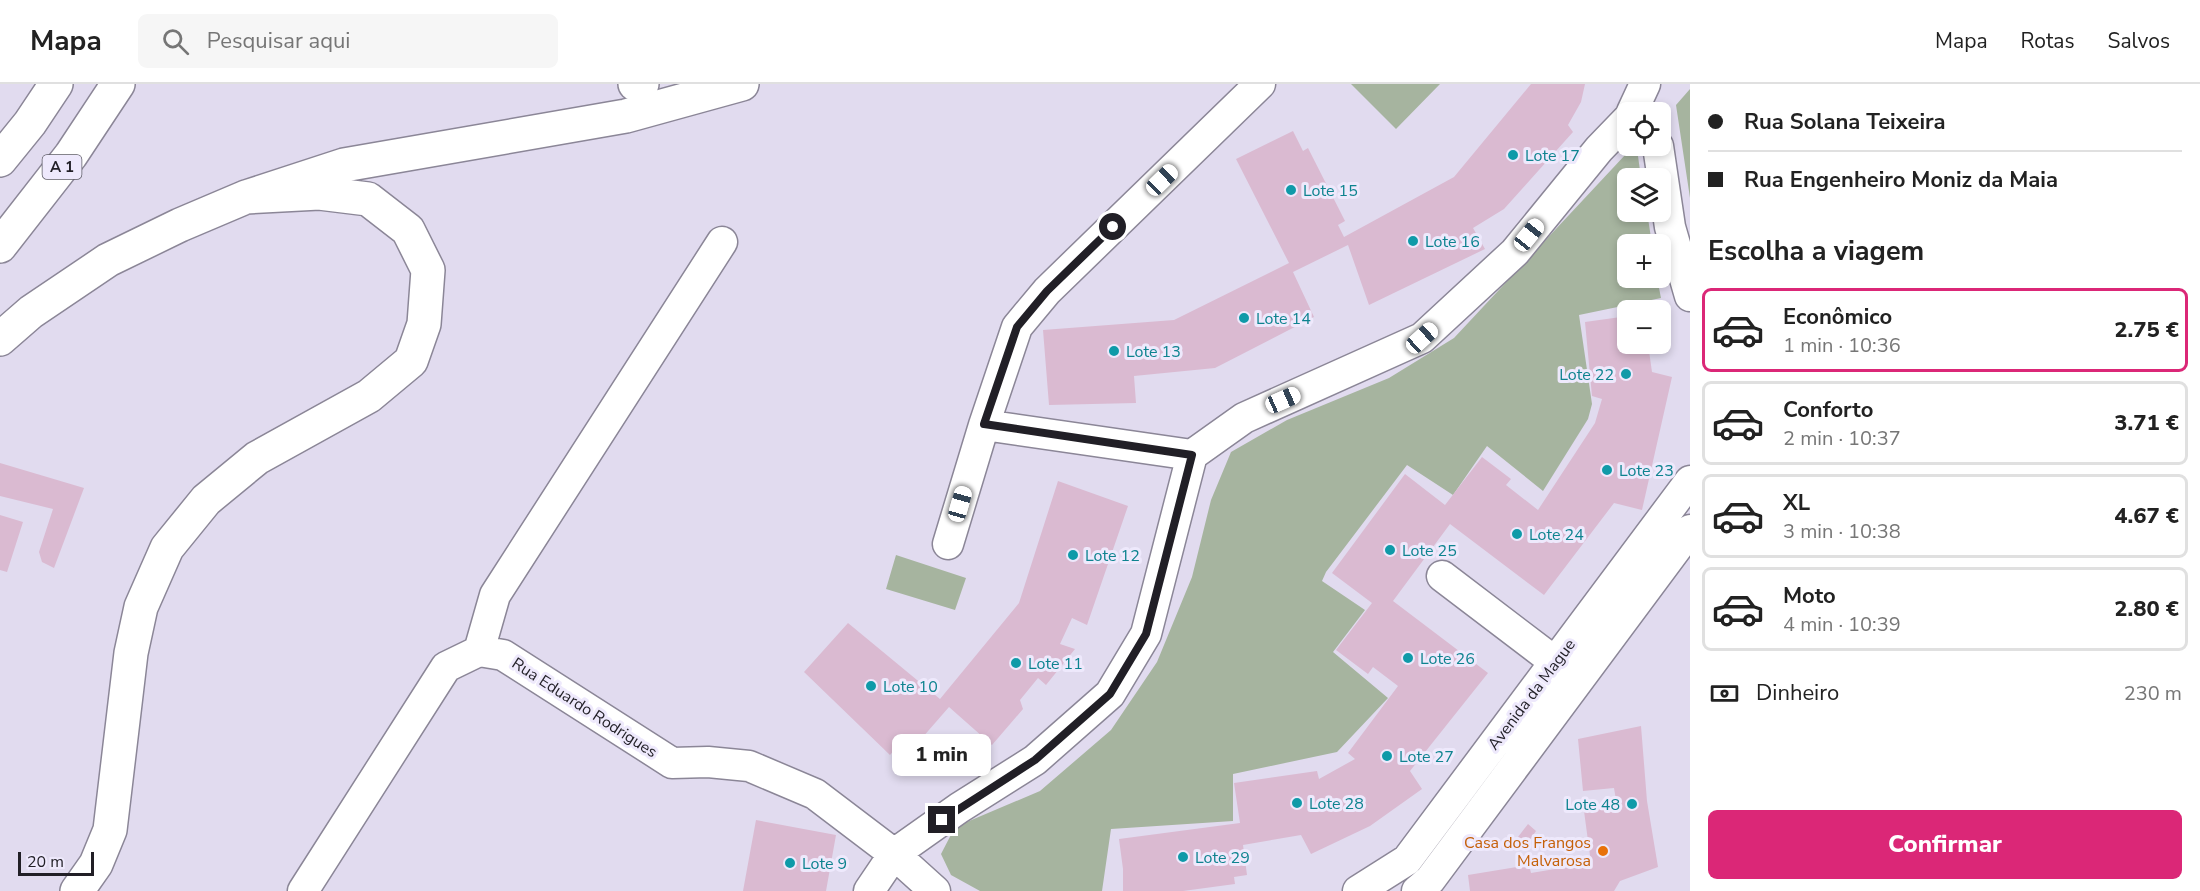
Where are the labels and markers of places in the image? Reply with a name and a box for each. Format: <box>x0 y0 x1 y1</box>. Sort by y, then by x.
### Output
place label: Lote 17 <box>1525 145 1580 167</box>
marker: Lote 17 <box>1506 148 1520 162</box>
place label: Lote 15 <box>1303 180 1358 202</box>
marker: Lote 15 <box>1284 183 1298 197</box>
place label: Lote 16 <box>1425 231 1480 253</box>
marker: Lote 16 <box>1406 234 1420 248</box>
place label: Lote 14 <box>1256 308 1311 330</box>
marker: Lote 14 <box>1237 311 1251 325</box>
place label: Lote 13 <box>1126 341 1181 363</box>
marker: Lote 13 <box>1107 344 1121 358</box>
place label: Lote 22 <box>1559 364 1614 386</box>
marker: Lote 22 <box>1619 367 1633 381</box>
place label: Lote 23 <box>1619 460 1674 482</box>
marker: Lote 23 <box>1600 463 1614 477</box>
place label: Lote 24 <box>1529 524 1584 546</box>
marker: Lote 24 <box>1510 527 1524 541</box>
place label: Lote 25 <box>1402 540 1457 562</box>
marker: Lote 25 <box>1383 543 1397 557</box>
place label: Lote 12 <box>1085 545 1140 567</box>
marker: Lote 12 <box>1066 548 1080 562</box>
place label: Lote 26 <box>1420 648 1475 670</box>
marker: Lote 26 <box>1401 651 1415 665</box>
place label: Lote 11 <box>1028 653 1083 675</box>
marker: Lote 11 <box>1009 656 1023 670</box>
place label: Lote 10 <box>883 676 938 698</box>
marker: Lote 10 <box>864 679 878 693</box>
place label: Lote 27 <box>1399 746 1454 768</box>
marker: Lote 27 <box>1380 749 1394 763</box>
place label: Lote 28 <box>1309 793 1364 815</box>
place label: Lote 48 <box>1565 794 1620 816</box>
marker: Lote 28 <box>1290 796 1304 810</box>
marker: Lote 48 <box>1625 797 1639 811</box>
place label: Casa dos Frangos Malvarosa <box>1464 832 1591 872</box>
marker: Casa dos Frangos Malvarosa <box>1596 844 1610 858</box>
place label: Lote 29 <box>1195 847 1250 869</box>
marker: Lote 29 <box>1176 850 1190 864</box>
place label: Lote 9 <box>802 853 847 875</box>
marker: Lote 9 <box>783 856 797 870</box>

